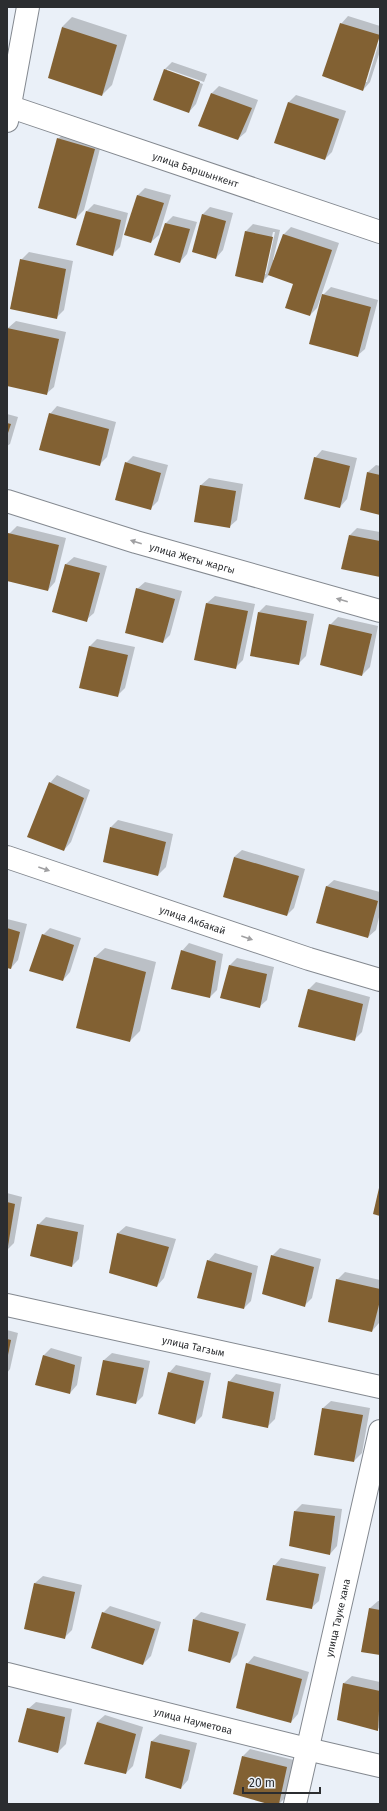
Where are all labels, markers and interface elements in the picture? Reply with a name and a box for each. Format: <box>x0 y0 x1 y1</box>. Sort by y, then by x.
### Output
street label: улица Баршынкент <box>151 150 240 191</box>
one-way arrow <box>130 539 142 545</box>
street label: улица Жеты жаргы <box>148 541 236 577</box>
one-way arrow <box>336 597 348 603</box>
one-way arrow <box>38 867 50 873</box>
street label: улица Акбакай <box>158 904 227 937</box>
one-way arrow <box>241 935 253 941</box>
street label: улица Тагзым <box>161 1334 226 1360</box>
street label: улица Тауке хана <box>324 1578 353 1658</box>
street label: улица Науметова <box>152 1706 234 1737</box>
scale bar <box>243 1769 320 1795</box>
text: 20 m <box>249 1776 275 1790</box>

